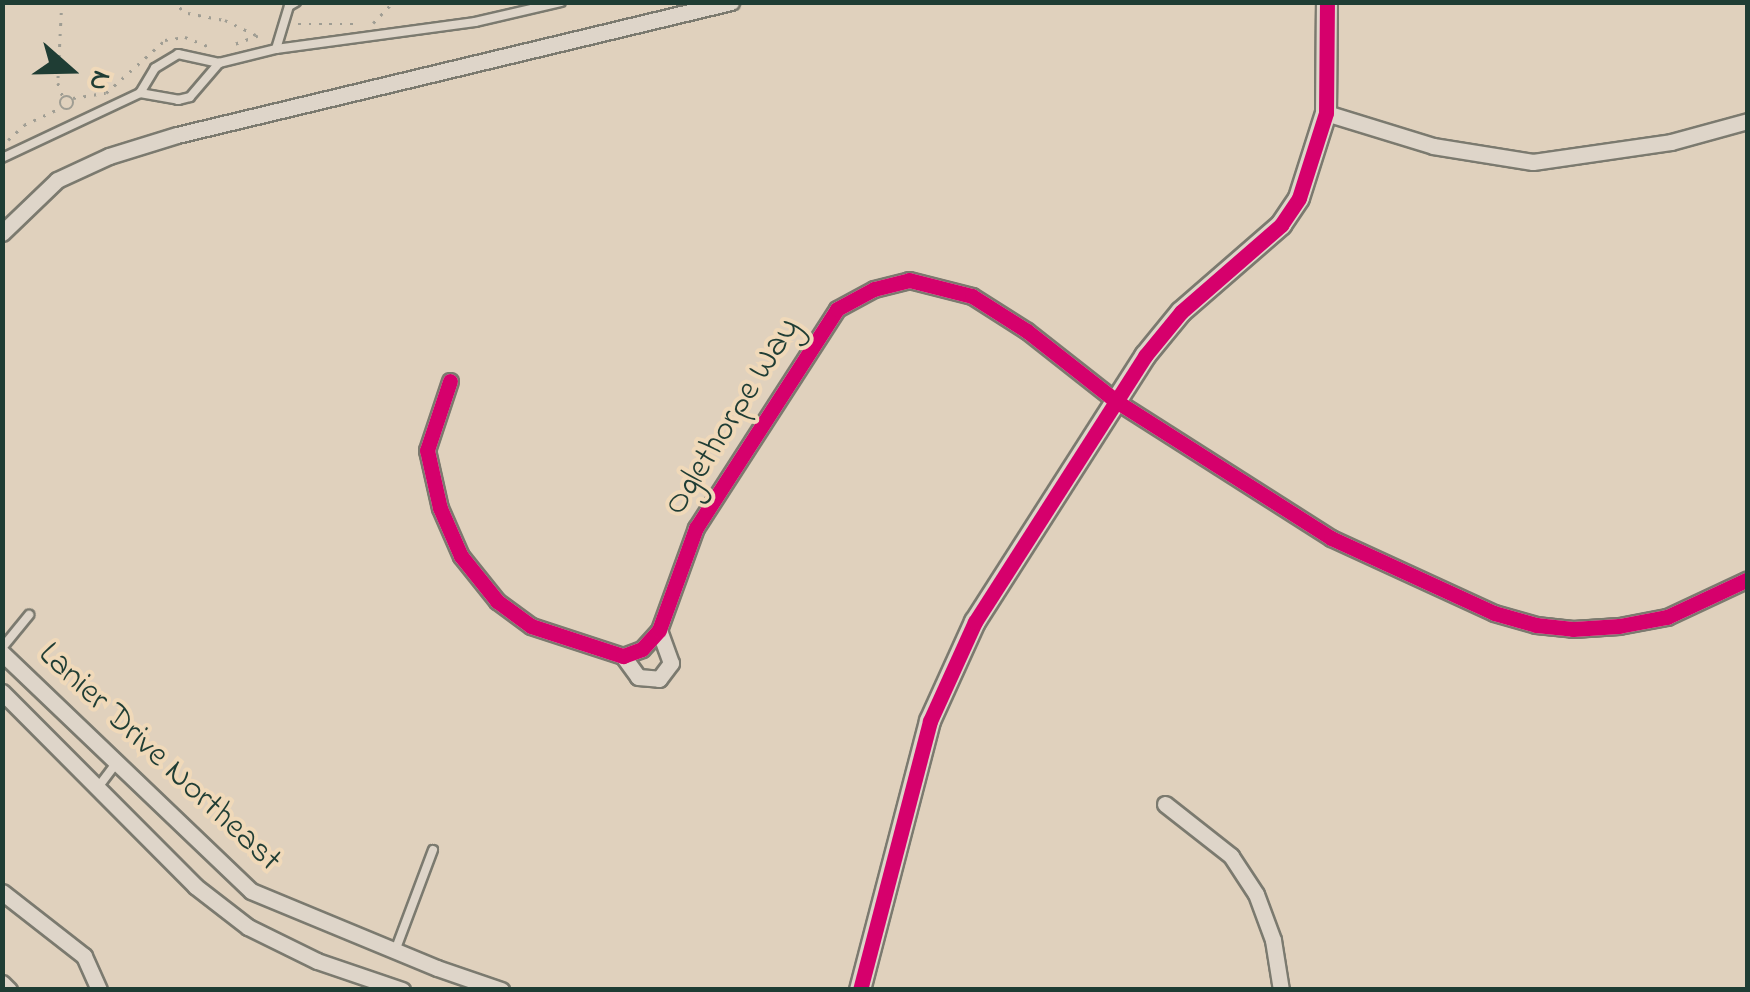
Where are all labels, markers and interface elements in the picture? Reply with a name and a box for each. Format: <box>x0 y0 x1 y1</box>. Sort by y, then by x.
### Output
north arrow <box>20 20 120 120</box>
text: N <box>76 65 121 96</box>
street label: Oglethorpe Way <box>655 310 811 524</box>
street label: Lanier Drive Northeast <box>28 634 290 882</box>

